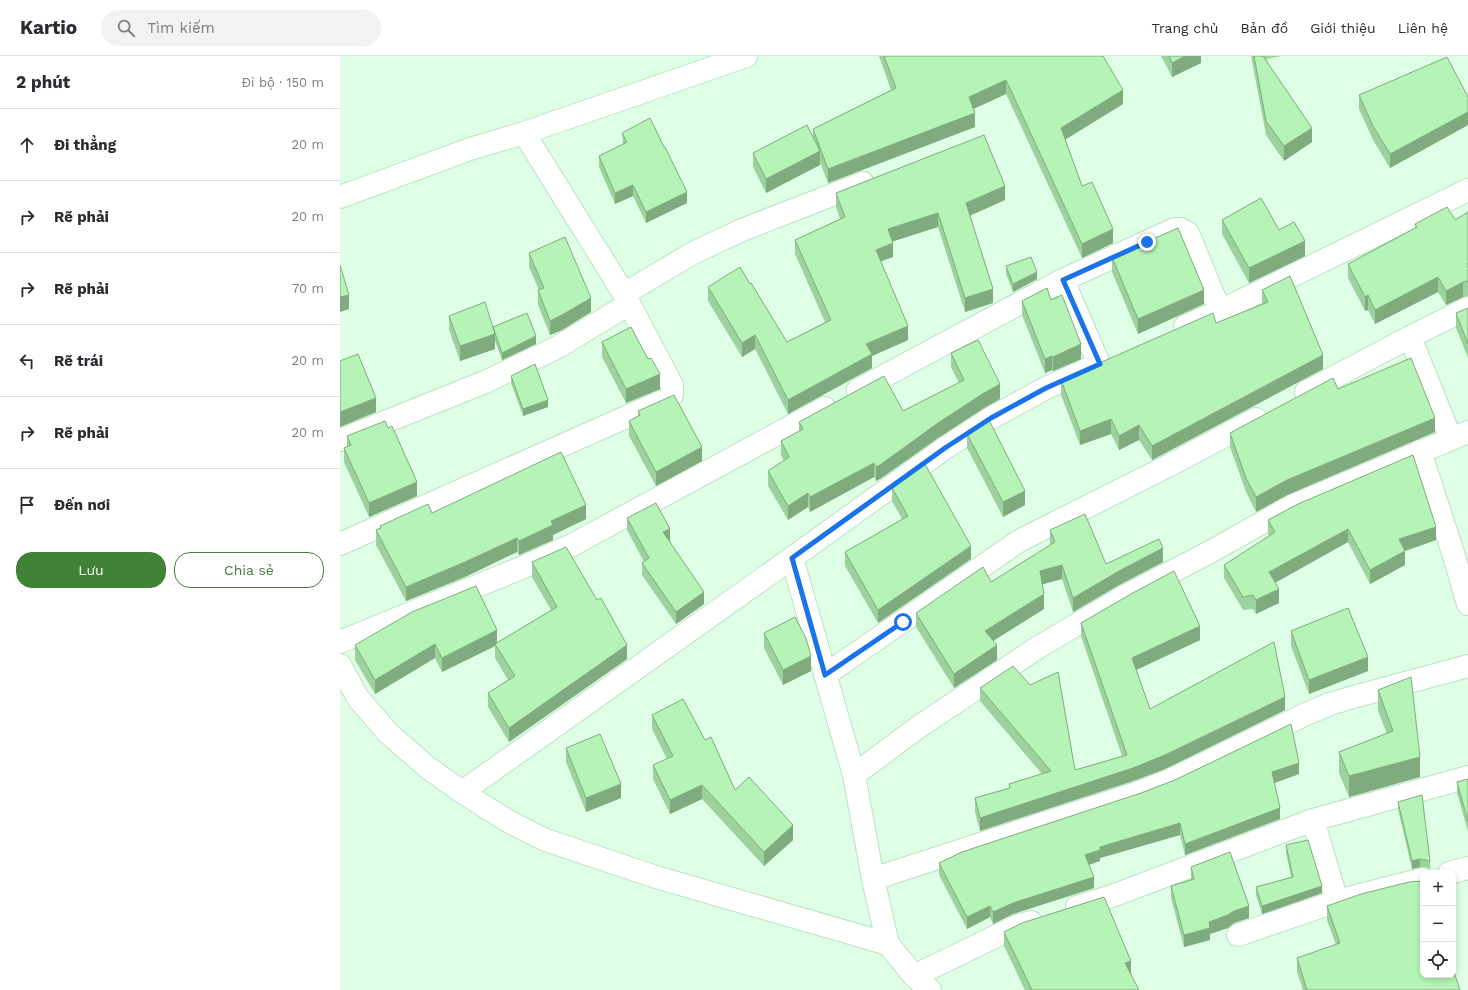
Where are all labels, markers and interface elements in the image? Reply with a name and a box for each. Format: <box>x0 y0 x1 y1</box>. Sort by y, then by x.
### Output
search box <box>101 10 381 46</box>
text: Kartio <box>20 16 77 39</box>
icon: search <box>115 17 137 39</box>
text: Tìm kiếm <box>147 19 215 37</box>
text: Trang chủ <box>1152 20 1218 36</box>
text: Bản đồ <box>1240 20 1288 36</box>
text: Giới thiệu <box>1310 20 1376 36</box>
text: Liên hệ <box>1398 20 1448 36</box>
text: 2 phút <box>16 72 70 92</box>
text: Đi bộ · 150 m <box>242 75 324 90</box>
icon: ahead <box>16 134 38 156</box>
text: Đi thẳng <box>54 136 116 154</box>
text: 20 m <box>292 137 324 152</box>
icon: right <box>16 206 38 228</box>
text: Rẽ phải <box>54 208 109 226</box>
text: 20 m <box>292 209 324 224</box>
route end <box>1138 233 1156 251</box>
icon: right <box>16 278 38 300</box>
text: Rẽ phải <box>54 280 109 298</box>
text: 70 m <box>292 281 324 296</box>
icon: left <box>16 350 38 372</box>
text: Rẽ trái <box>54 352 103 370</box>
text: 20 m <box>292 353 324 368</box>
icon: right <box>16 422 38 444</box>
text: Rẽ phải <box>54 424 109 442</box>
text: 20 m <box>292 425 324 440</box>
icon: arrive <box>16 494 38 516</box>
text: Đến nơi <box>54 496 110 514</box>
button: Lưu <box>16 552 166 588</box>
button: Chia sẻ <box>174 552 324 588</box>
route start <box>894 613 912 631</box>
map controls <box>1420 870 1456 978</box>
button: + <box>1420 870 1456 906</box>
button: − <box>1420 906 1456 942</box>
button: locate <box>1420 942 1456 978</box>

